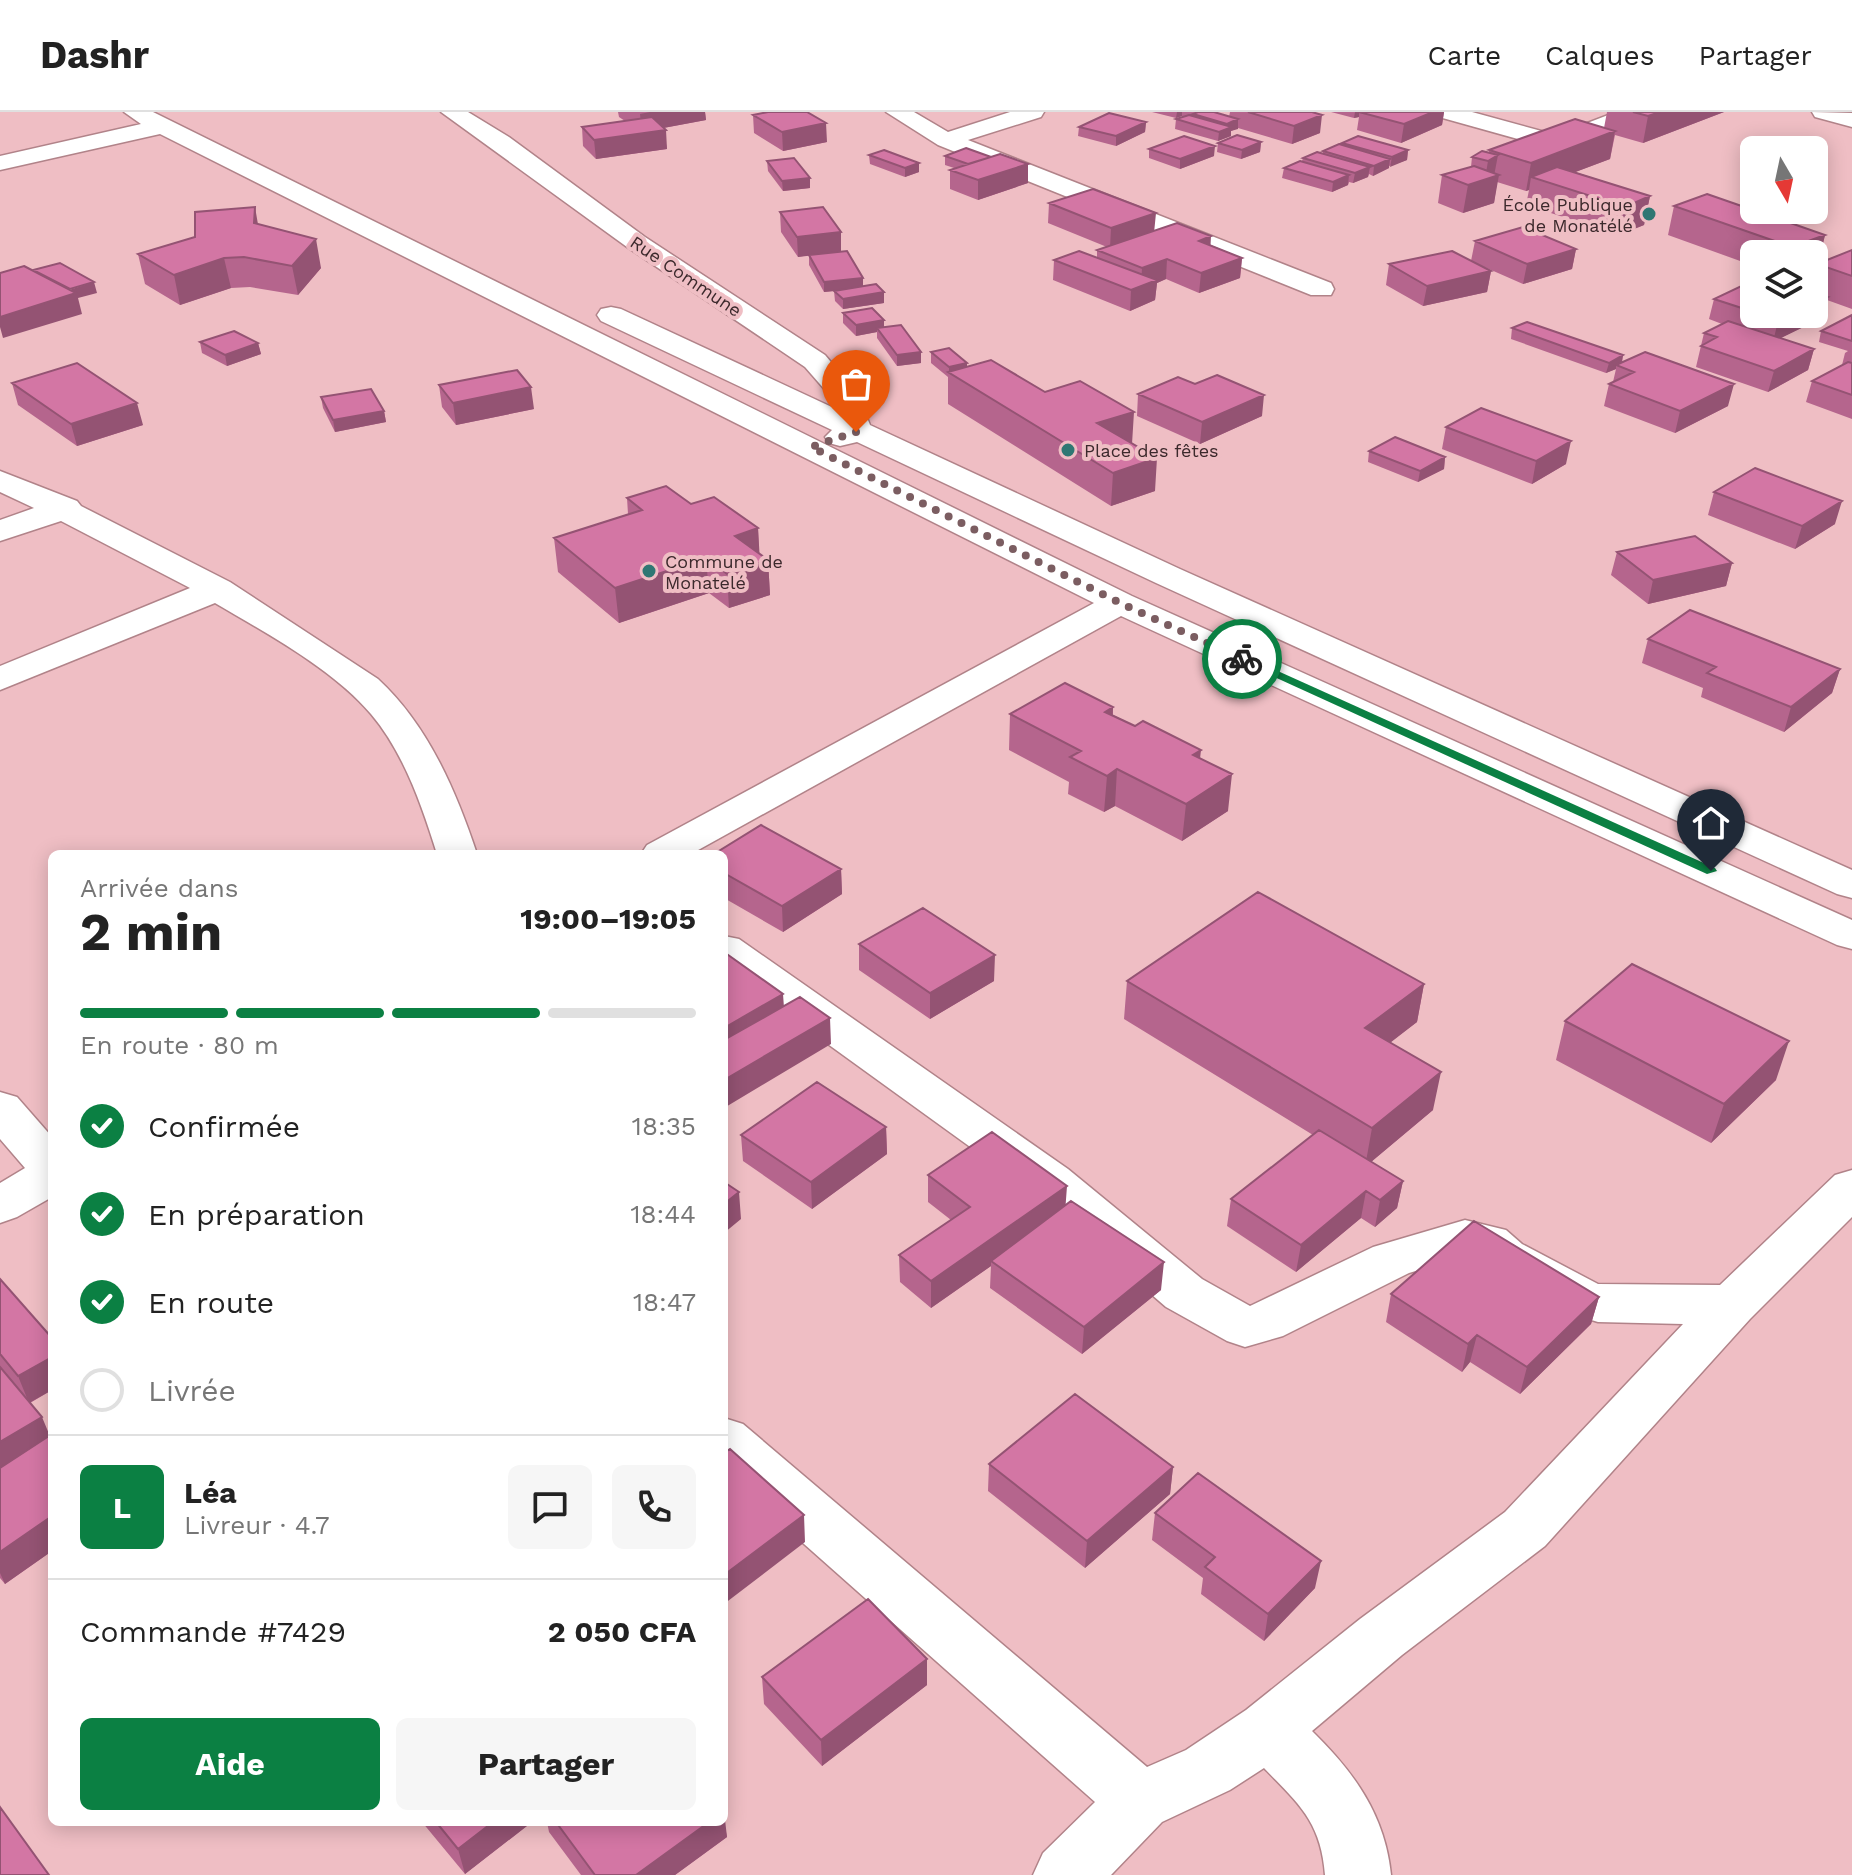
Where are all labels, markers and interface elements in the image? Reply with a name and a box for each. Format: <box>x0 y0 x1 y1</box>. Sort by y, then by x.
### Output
text: Dashr <box>40 33 149 77</box>
text: Carte <box>1428 39 1501 72</box>
text: Calques <box>1545 39 1654 72</box>
text: Partager <box>1698 39 1812 72</box>
north arrow <box>1740 136 1828 224</box>
map controls <box>1740 136 1828 328</box>
place label: École Publique de Monatélé <box>1503 194 1633 236</box>
marker: École Publique de Monatélé <box>1640 205 1658 223</box>
street label: Rue Commune <box>626 231 746 321</box>
button: layers <box>1740 240 1828 328</box>
pin <box>822 350 890 432</box>
icon: bag <box>834 362 878 406</box>
place label: Place des fêtes <box>1084 440 1219 461</box>
marker: Place des fêtes <box>1059 441 1077 459</box>
place label: Commune de Monatelé <box>665 551 783 593</box>
marker: Commune de Monatelé <box>640 562 658 580</box>
courier <box>1202 619 1282 699</box>
icon: bike <box>1220 637 1264 681</box>
pin <box>1677 789 1745 871</box>
icon: home <box>1689 801 1733 845</box>
text: Arrivée dans <box>80 873 239 903</box>
text: 19:00–19:05 <box>520 901 696 936</box>
text: 2 min <box>80 902 222 963</box>
text: En route · 80 m <box>80 1030 279 1060</box>
icon: check <box>80 1104 124 1148</box>
text: Confirmée <box>148 1109 300 1144</box>
text: 18:35 <box>632 1111 696 1141</box>
icon: check <box>80 1192 124 1236</box>
text: En préparation <box>148 1197 365 1232</box>
text: 18:44 <box>630 1199 696 1229</box>
icon: check <box>80 1280 124 1324</box>
text: En route <box>148 1285 274 1320</box>
text: 18:47 <box>633 1287 696 1317</box>
text: Livrée <box>148 1373 236 1408</box>
button: chat <box>508 1465 592 1549</box>
button: phone <box>612 1465 696 1549</box>
text: Léa <box>184 1475 237 1510</box>
text: L <box>113 1490 131 1525</box>
text: Livreur · 4.7 <box>184 1510 330 1540</box>
text: Commande #7429 <box>80 1614 346 1649</box>
text: 2 050 CFA <box>548 1614 696 1649</box>
button: Aide <box>80 1718 380 1810</box>
button: Partager <box>396 1718 696 1810</box>

